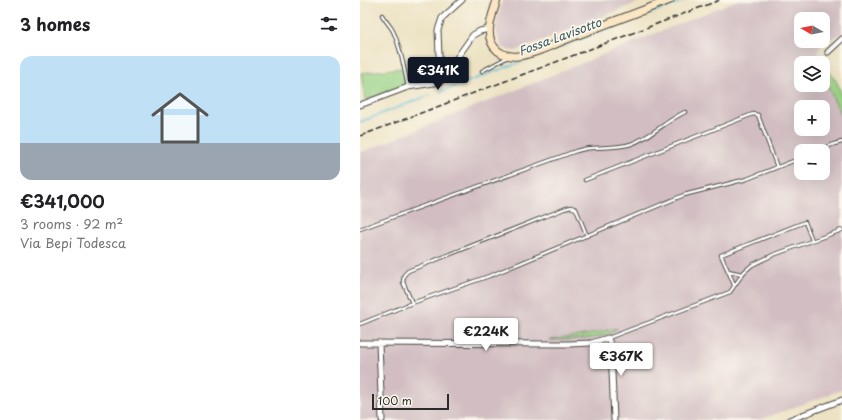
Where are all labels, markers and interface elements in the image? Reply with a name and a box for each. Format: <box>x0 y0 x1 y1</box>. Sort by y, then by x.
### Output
text: 3 homes <box>20 11 90 37</box>
water label: Fossa Lavisotto <box>516 12 605 59</box>
north arrow <box>794 12 830 48</box>
map controls <box>794 12 830 180</box>
icon: filters <box>318 13 340 35</box>
button: layers <box>794 56 830 92</box>
pin: €341K <box>410 57 466 91</box>
text: €341K <box>417 60 459 79</box>
icon: home <box>144 82 216 154</box>
button: + <box>794 100 830 136</box>
button: − <box>794 144 830 180</box>
text: €341,000 <box>20 188 105 214</box>
text: 3 rooms · 92 m² <box>20 214 123 233</box>
text: Via Bepi Todesca <box>20 233 126 252</box>
pin: €224K <box>458 318 514 352</box>
text: €224K <box>463 321 509 340</box>
pin: €367K <box>593 343 649 377</box>
text: €367K <box>599 346 643 365</box>
scale bar <box>372 392 449 411</box>
text: 100 m <box>378 392 412 409</box>

